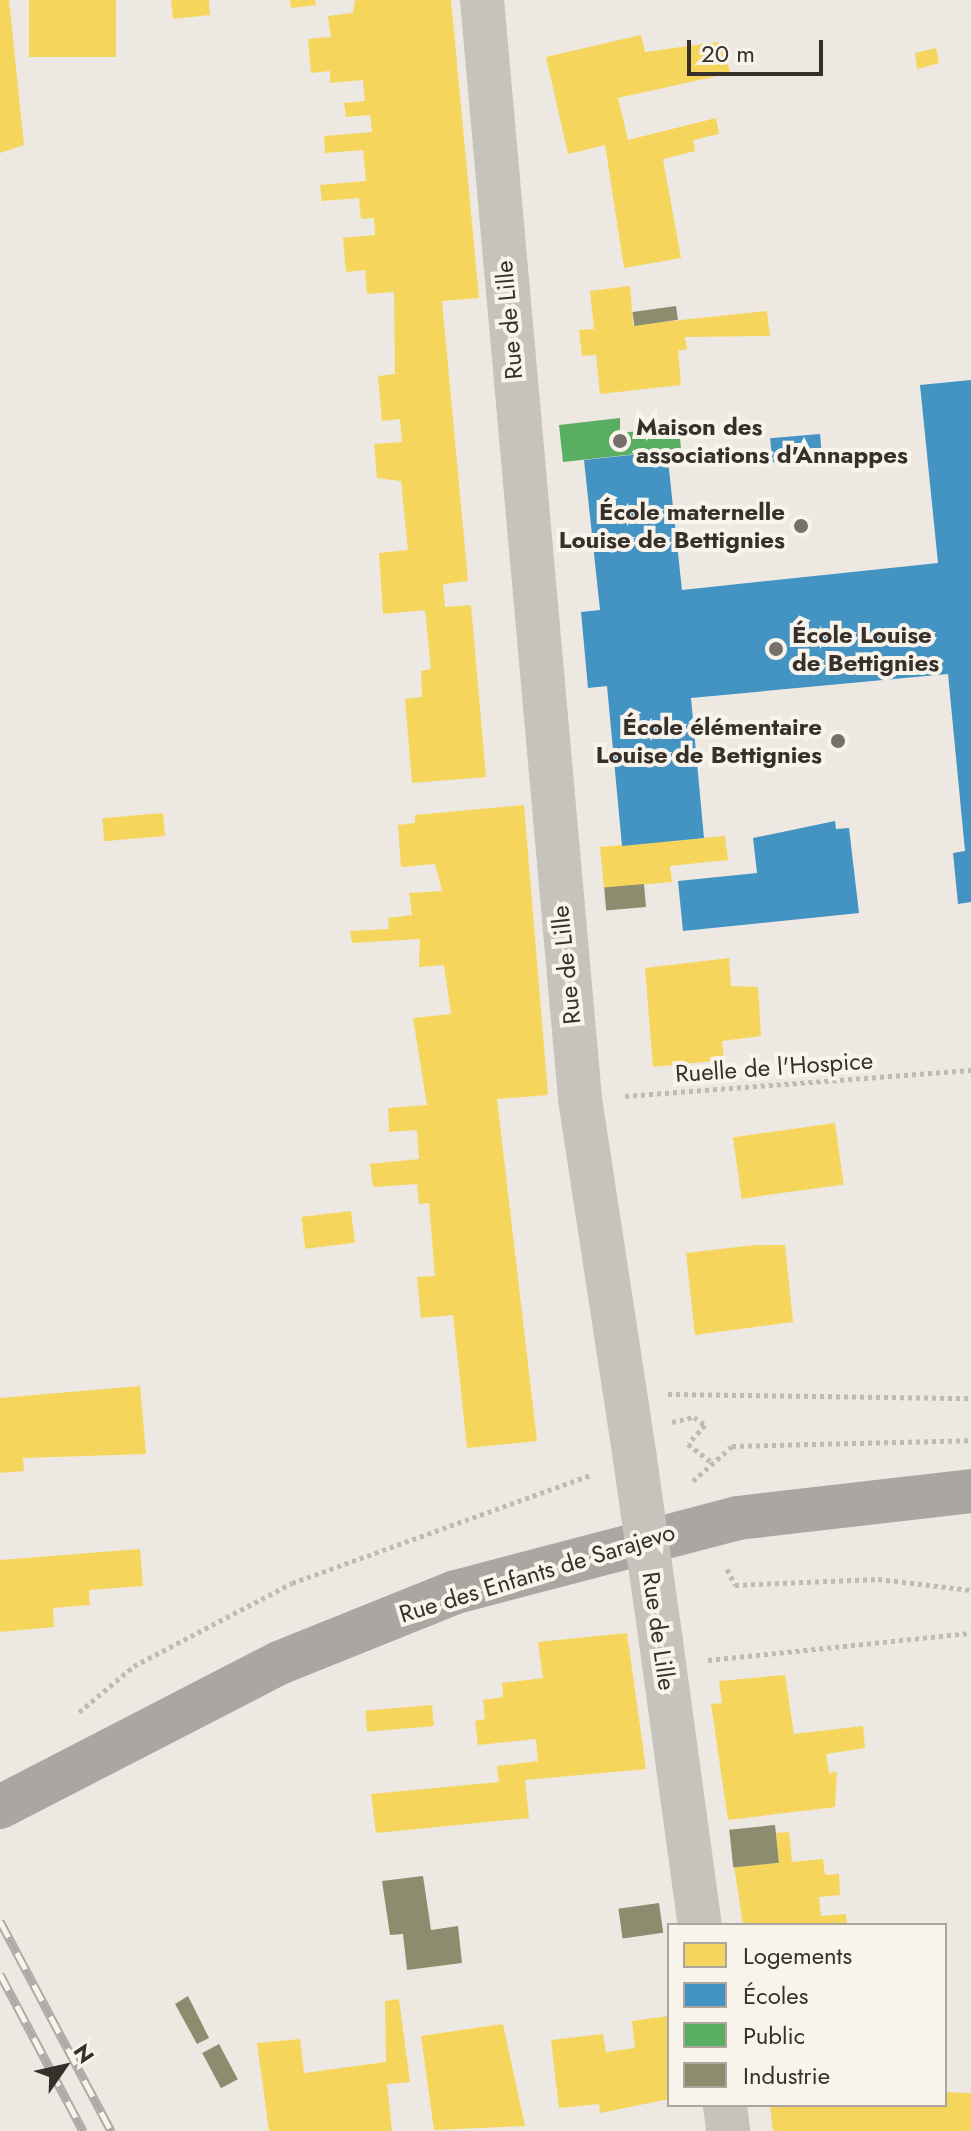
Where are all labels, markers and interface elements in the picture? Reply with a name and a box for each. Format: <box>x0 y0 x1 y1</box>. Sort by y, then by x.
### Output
scale bar <box>691 24 827 74</box>
text: 20 m <box>701 36 755 71</box>
street label: Rue de Lille <box>489 259 529 381</box>
place label: Maison des associations d'Annappes <box>636 413 908 469</box>
marker: Maison des associations d'Annappes <box>611 432 629 450</box>
place label: École maternelle Louise de Bettignies <box>559 498 785 554</box>
marker: École maternelle Louise de Bettignies <box>792 517 810 535</box>
place label: École Louise de Bettignies <box>792 621 939 677</box>
marker: École Louise de Bettignies <box>767 640 785 658</box>
place label: École élémentaire Louise de Bettignies <box>596 713 822 769</box>
marker: École élémentaire Louise de Bettignies <box>829 732 847 750</box>
street label: Rue de Lille <box>545 904 587 1026</box>
street label: Ruelle de l'Hospice <box>674 1046 874 1088</box>
street label: Rue des Enfants de Sarajevo <box>396 1517 678 1629</box>
street label: Rue de Lille <box>636 1570 682 1692</box>
legend <box>667 1923 947 2107</box>
text: Logements <box>743 1938 852 1973</box>
text: Écoles <box>743 1978 808 2013</box>
text: Public <box>743 2018 805 2053</box>
north arrow <box>24 2027 104 2107</box>
text: N <box>66 2037 102 2070</box>
text: Industrie <box>743 2058 830 2093</box>

